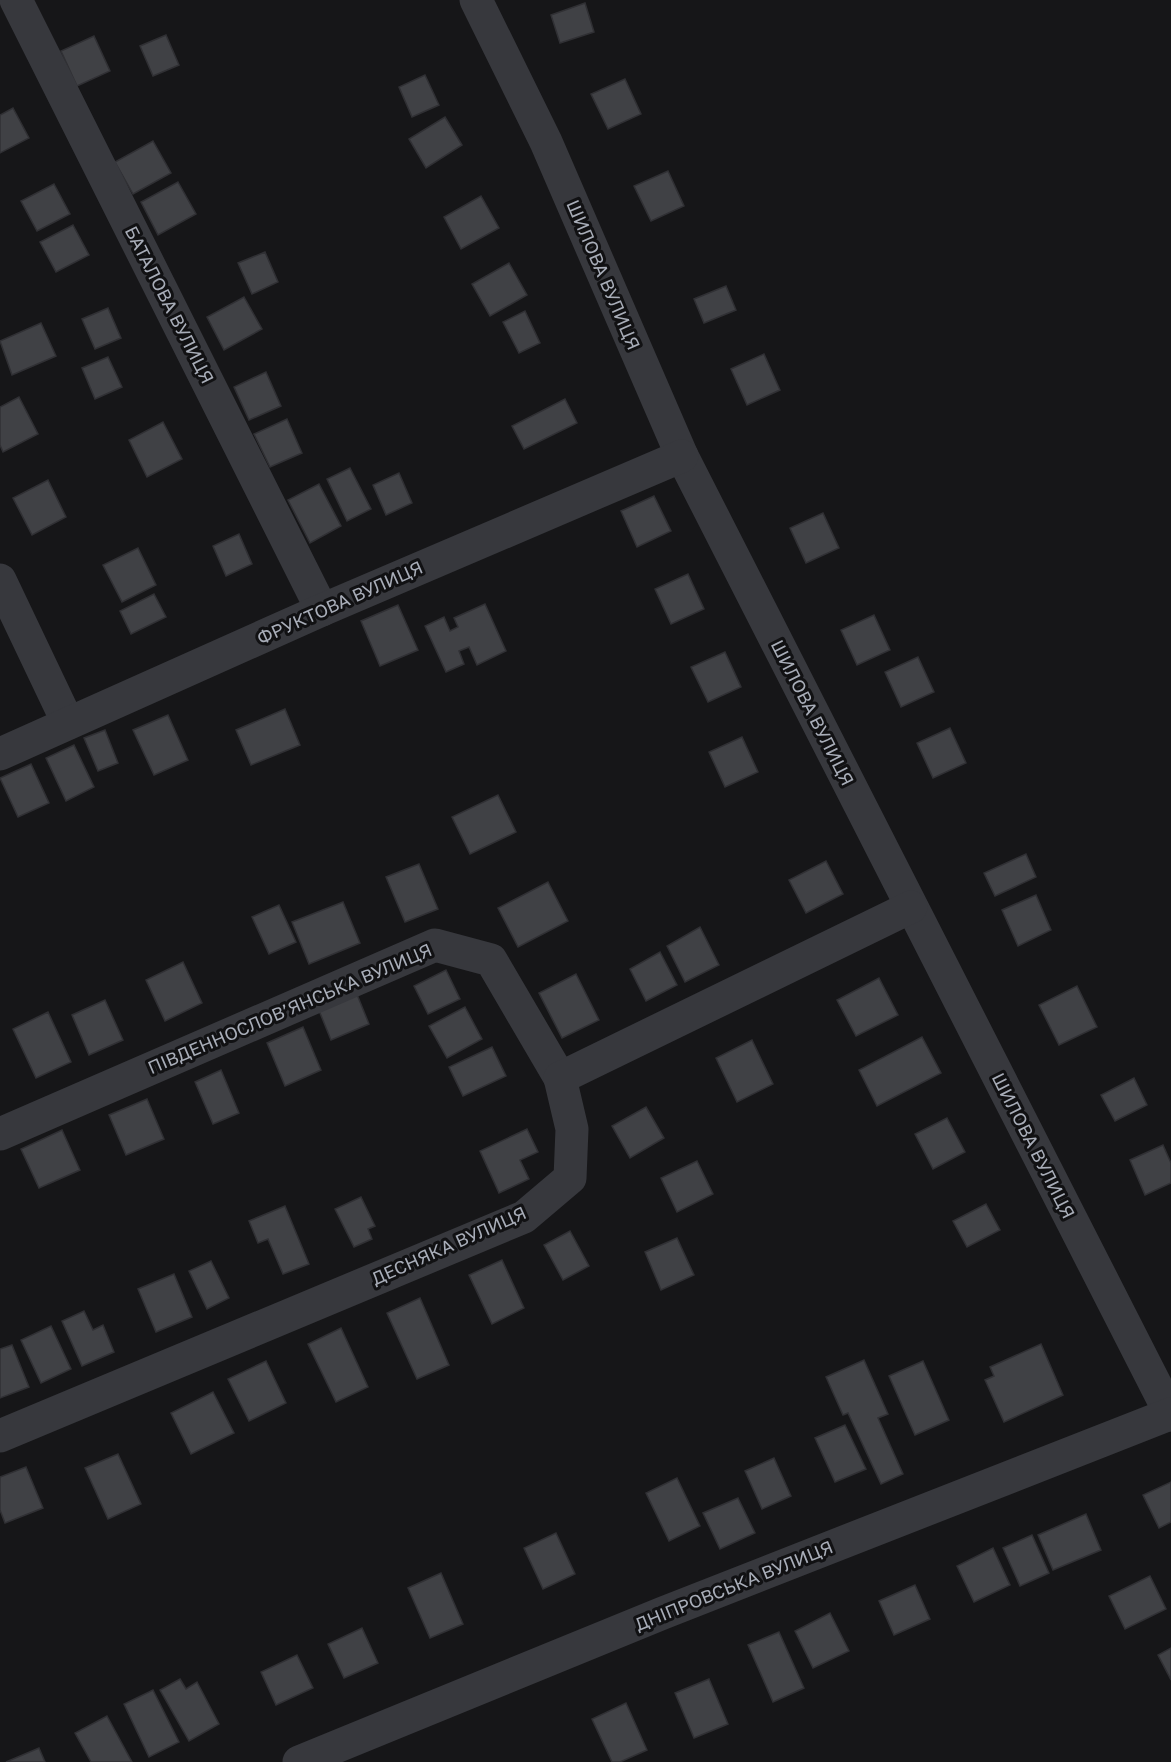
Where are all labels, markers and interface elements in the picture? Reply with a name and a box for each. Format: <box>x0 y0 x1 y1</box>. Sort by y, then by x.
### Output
street label: ШИЛОВА ВУЛИЦЯ <box>562 196 645 353</box>
street label: БАТАЛОВА ВУЛИЦЯ <box>121 222 219 387</box>
street label: ФРУКТОВА ВУЛИЦЯ <box>253 556 426 649</box>
street label: ШИЛОВА ВУЛИЦЯ <box>767 636 859 789</box>
street label: ПІВДЕННОСЛОВ’ЯНСЬКА ВУЛИЦЯ <box>144 938 435 1078</box>
street label: ШИЛОВА ВУЛИЦЯ <box>988 1069 1080 1222</box>
street label: ДЕСНЯКА ВУЛИЦЯ <box>368 1201 529 1289</box>
street label: ДНІПРОВСЬКА ВУЛИЦЯ <box>631 1535 836 1635</box>

